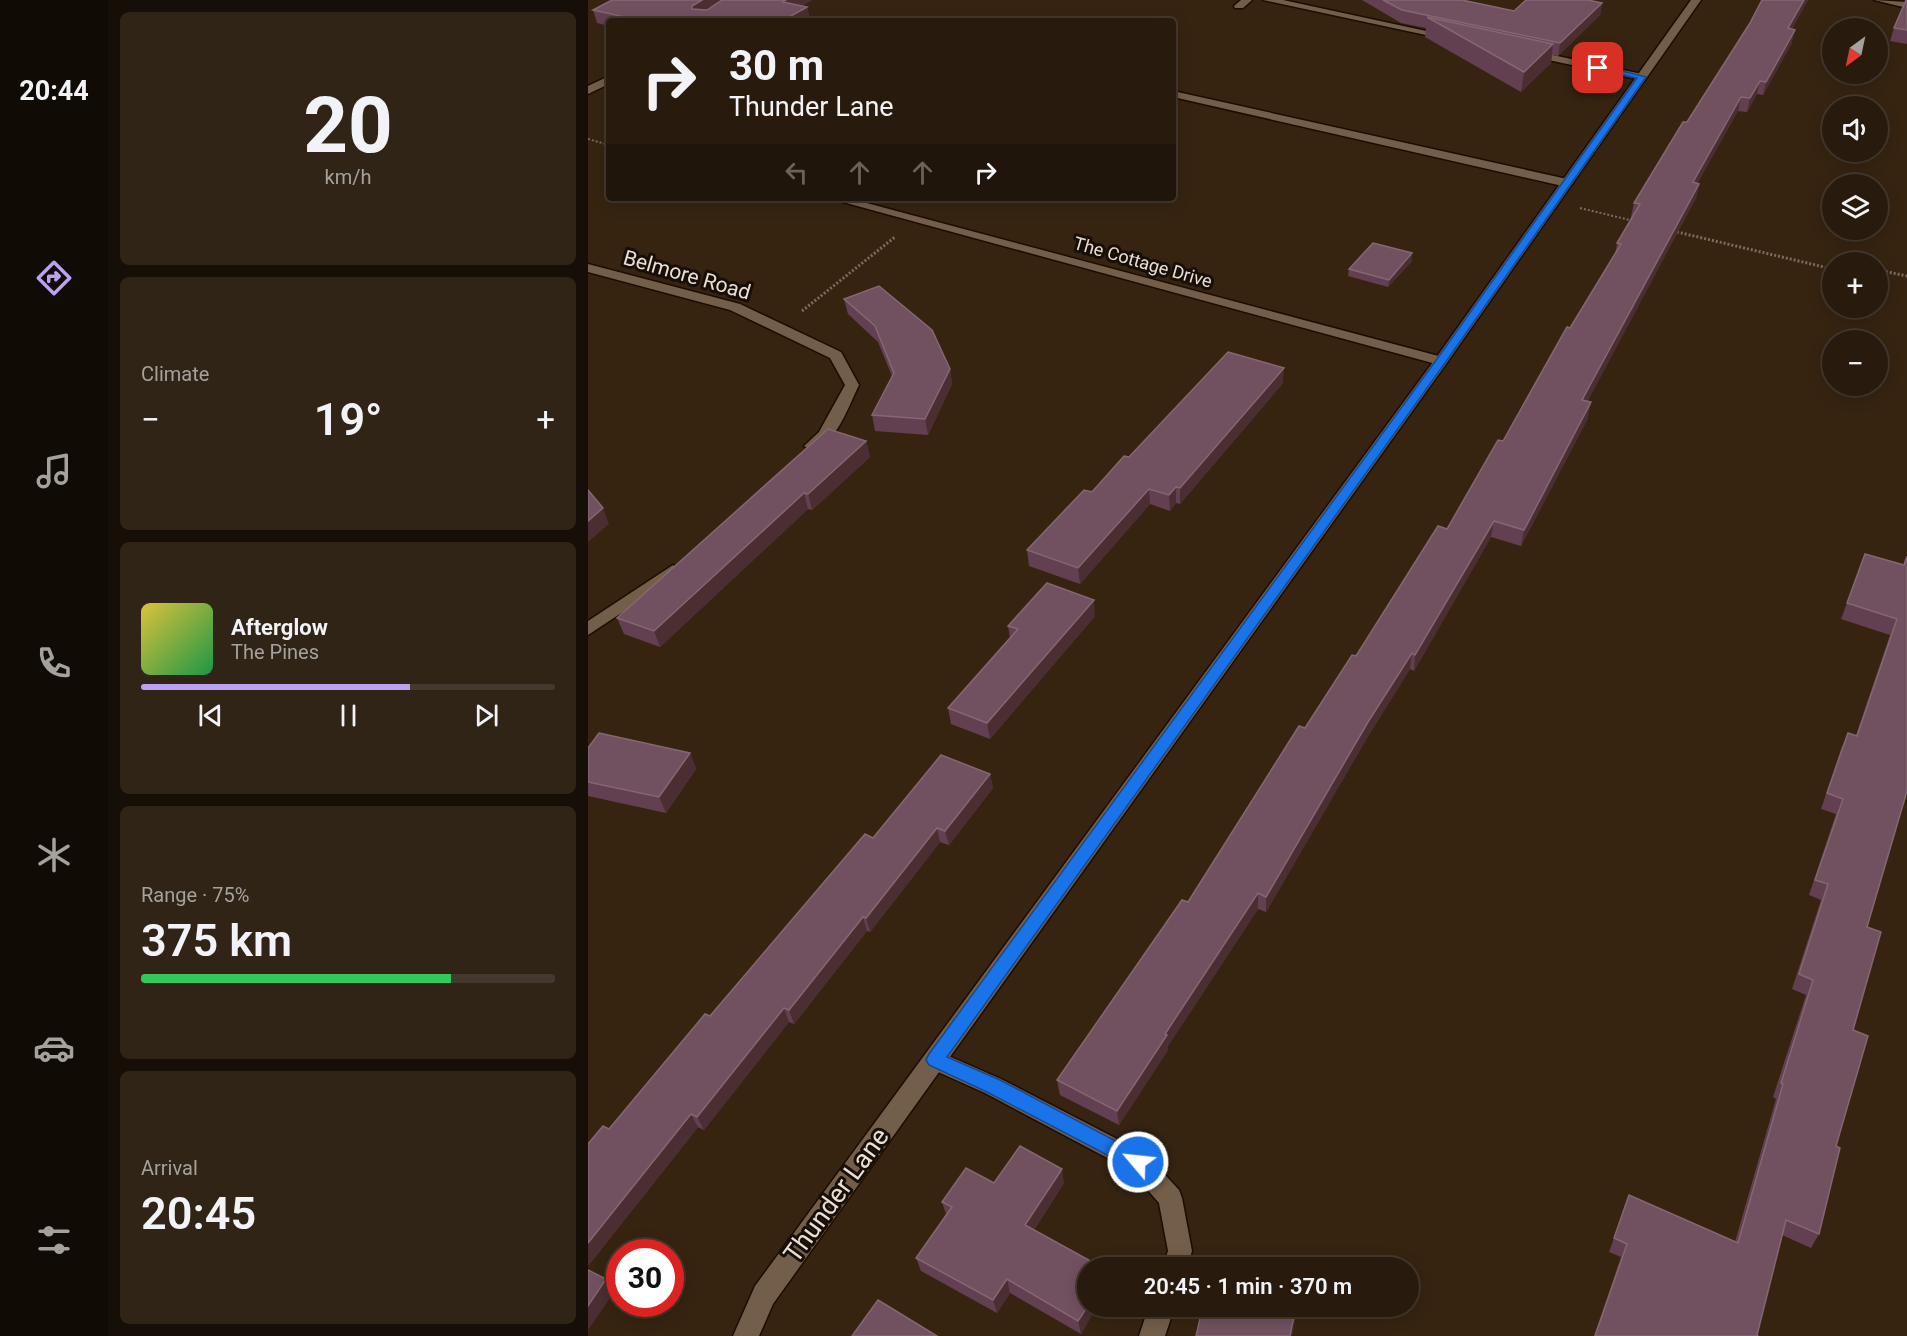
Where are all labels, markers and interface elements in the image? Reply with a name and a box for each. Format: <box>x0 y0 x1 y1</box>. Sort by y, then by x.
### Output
north arrow <box>1822 18 1888 84</box>
map controls <box>1822 18 1888 396</box>
text: 30 m <box>729 41 824 90</box>
icon: right <box>630 42 708 120</box>
pin <box>1572 42 1623 93</box>
icon: arrive <box>1581 51 1614 84</box>
text: 20:44 <box>19 75 89 107</box>
text: 20 <box>303 80 393 171</box>
text: Thunder Lane <box>729 91 894 123</box>
button: sound <box>1822 96 1888 162</box>
icon: left <box>780 156 813 189</box>
icon: ahead <box>843 156 876 189</box>
icon: ahead <box>906 156 939 189</box>
icon: right <box>969 156 1002 189</box>
text: km/h <box>325 165 371 189</box>
button: layers <box>1822 174 1888 240</box>
street label: The Cottage Drive <box>1071 232 1215 292</box>
street label: Belmore Road <box>621 245 753 305</box>
button: + <box>1822 252 1888 318</box>
icon: directions <box>33 257 75 299</box>
button: − <box>1822 330 1888 396</box>
text: Climate <box>141 362 209 386</box>
text: 19° <box>314 393 382 446</box>
text: − <box>141 400 160 439</box>
text: + <box>536 400 555 439</box>
icon: music <box>33 450 75 492</box>
text: Afterglow <box>231 615 328 640</box>
text: The Pines <box>231 640 319 664</box>
icon: phone <box>33 642 75 684</box>
icon: previous <box>194 699 227 732</box>
icon: pause <box>332 699 365 732</box>
icon: next <box>470 699 503 732</box>
icon: climate <box>33 834 75 876</box>
text: Range · 75% <box>141 883 249 907</box>
text: 375 km <box>141 914 292 967</box>
icon: car <box>33 1027 75 1069</box>
street label: Thunder Lane <box>777 1122 895 1268</box>
position arrow <box>1106 1130 1170 1194</box>
text: Arrival <box>141 1156 198 1180</box>
text: 20:45 <box>141 1187 256 1240</box>
icon: filters <box>33 1219 75 1261</box>
speed limit sign: 30 <box>606 1239 684 1317</box>
text: 20:45 · 1 min · 370 m <box>1144 1274 1352 1299</box>

